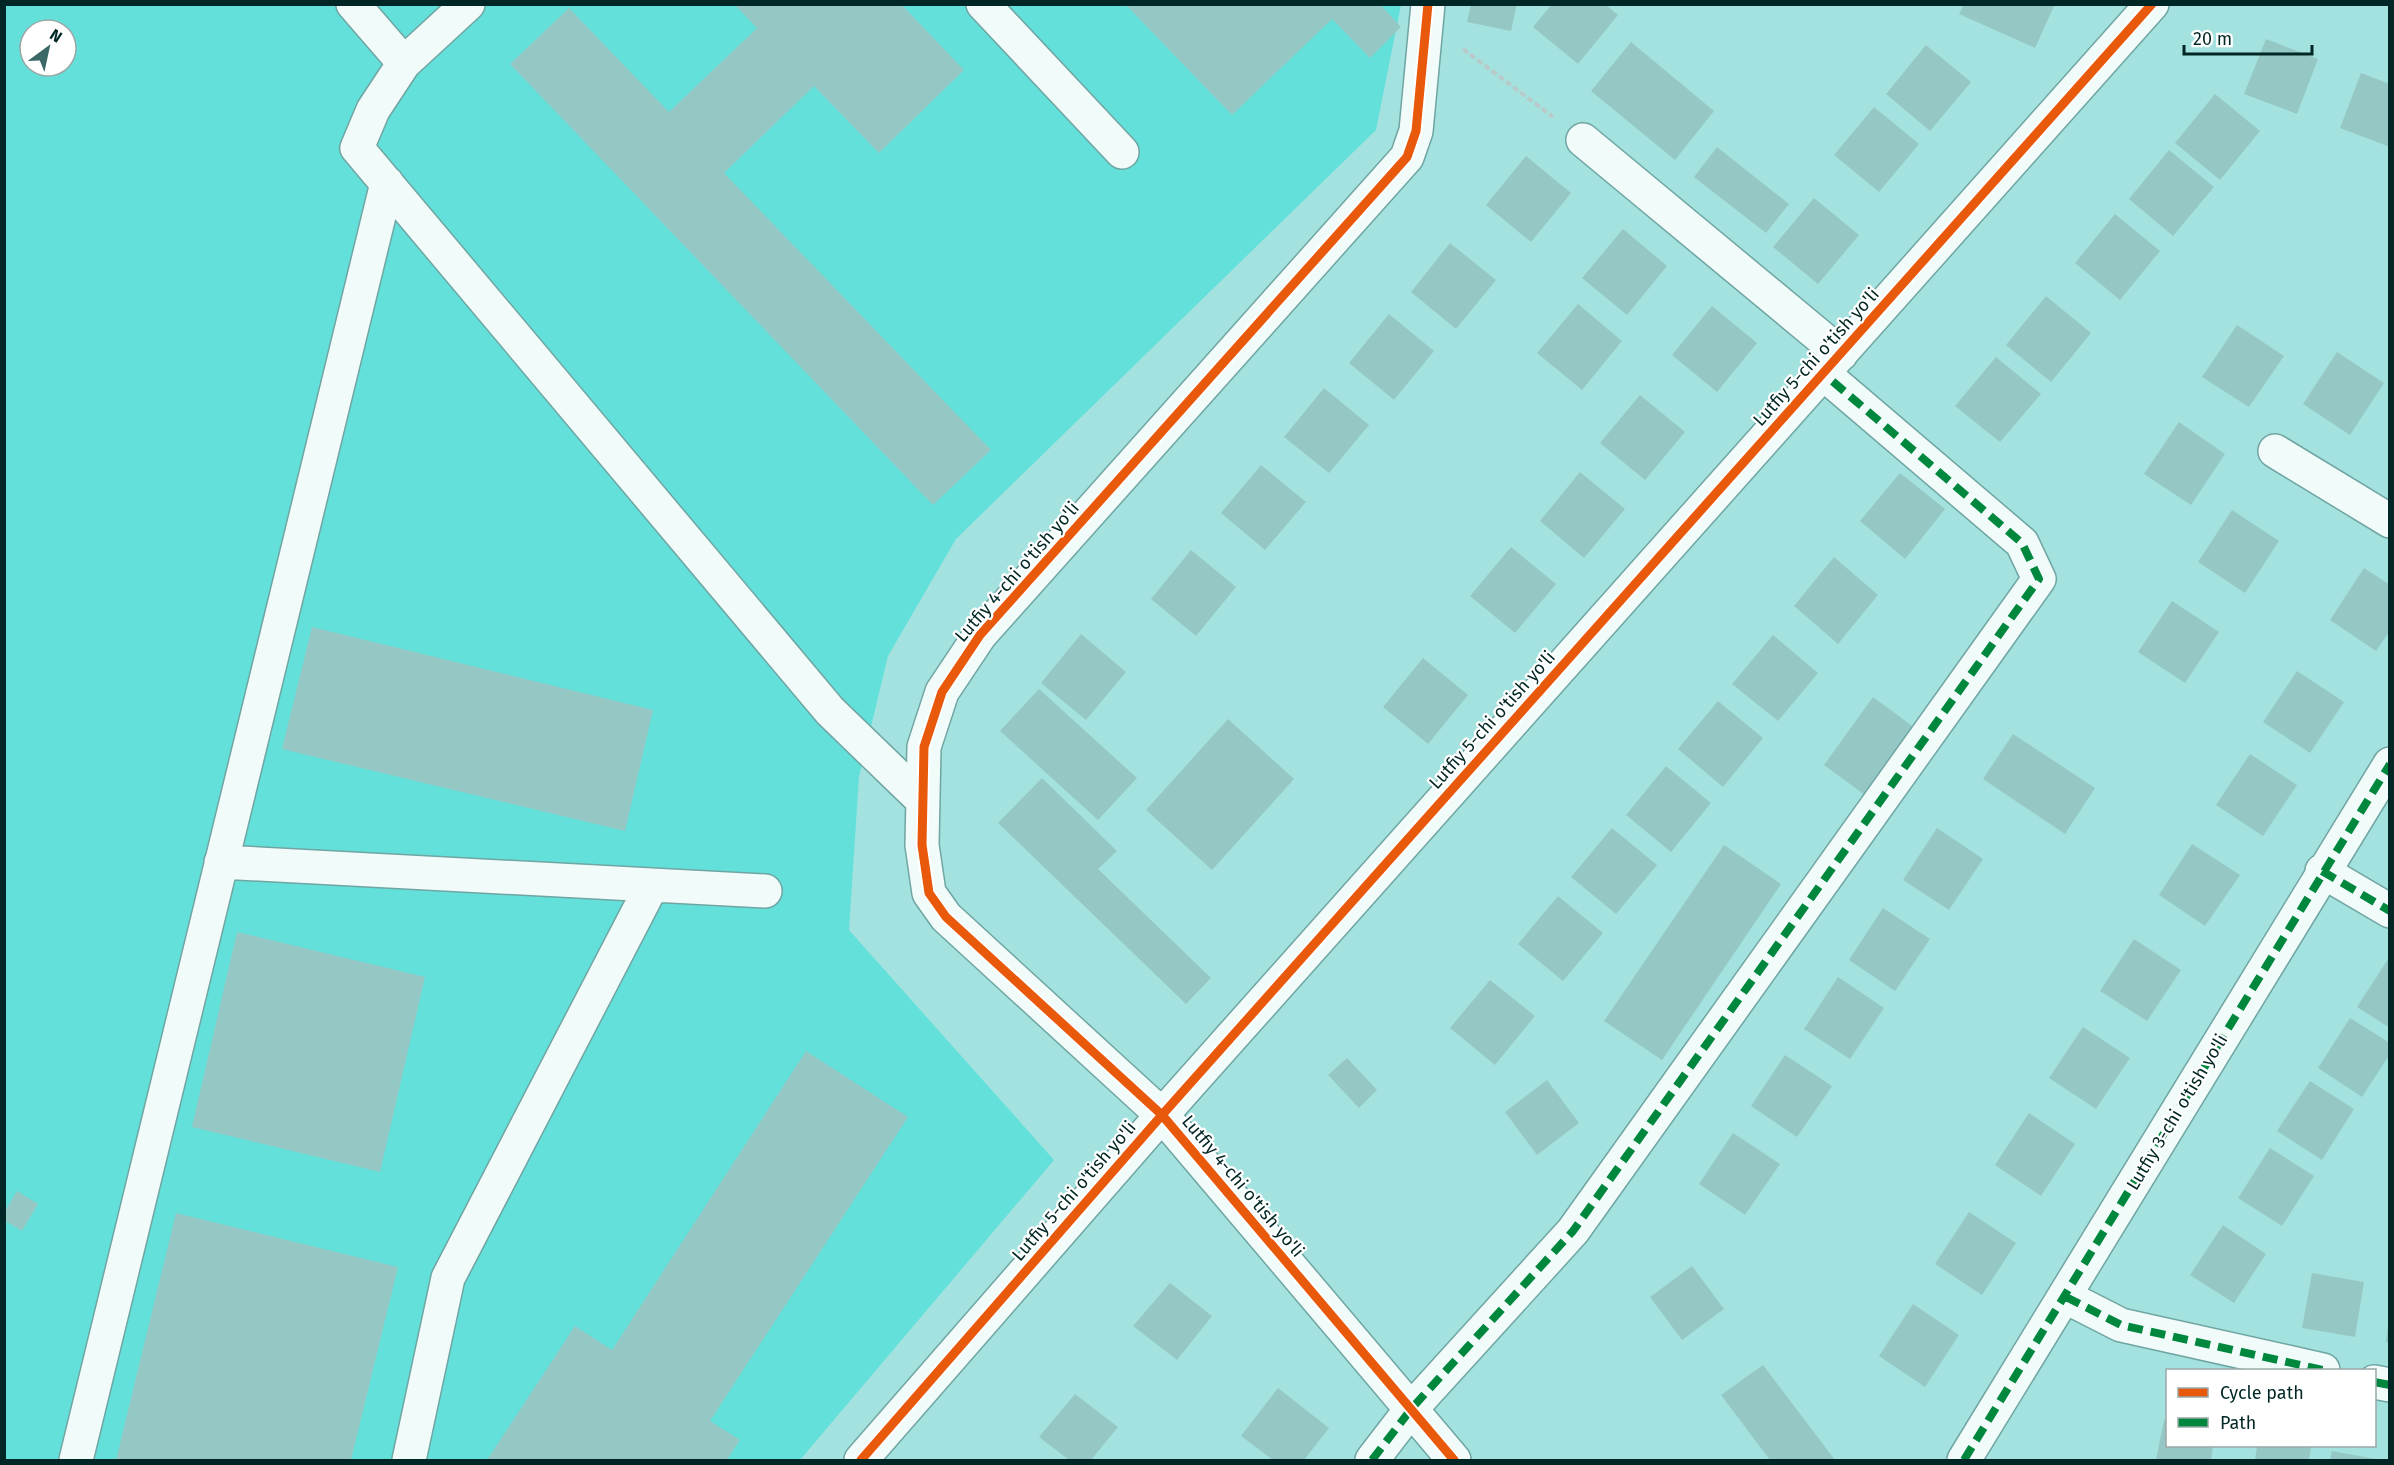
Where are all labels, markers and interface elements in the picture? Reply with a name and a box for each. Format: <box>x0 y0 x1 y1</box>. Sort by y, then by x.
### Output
north arrow <box>18 18 78 78</box>
scale bar <box>2184 18 2312 56</box>
text: N <box>46 25 66 47</box>
text: 20 m <box>2193 28 2232 50</box>
street label: Lutfiy 5-chi o'tish yo'li <box>1748 283 1884 431</box>
street label: Lutfiy 4-chi o'tish yo'li <box>950 497 1084 647</box>
street label: Lutfiy 5-chi o'tish yo'li <box>1424 646 1560 794</box>
street label: Lutfiy 3-chi o'tish yo'li <box>2122 1030 2232 1194</box>
street label: Lutfiy 4-chi o'tish yo'li <box>1177 1111 1309 1261</box>
street label: Lutfiy 5-chi o'tish yo'li <box>1007 1117 1141 1265</box>
legend <box>2166 1369 2376 1447</box>
text: Cycle path <box>2220 1382 2304 1404</box>
text: Path <box>2220 1412 2256 1434</box>

